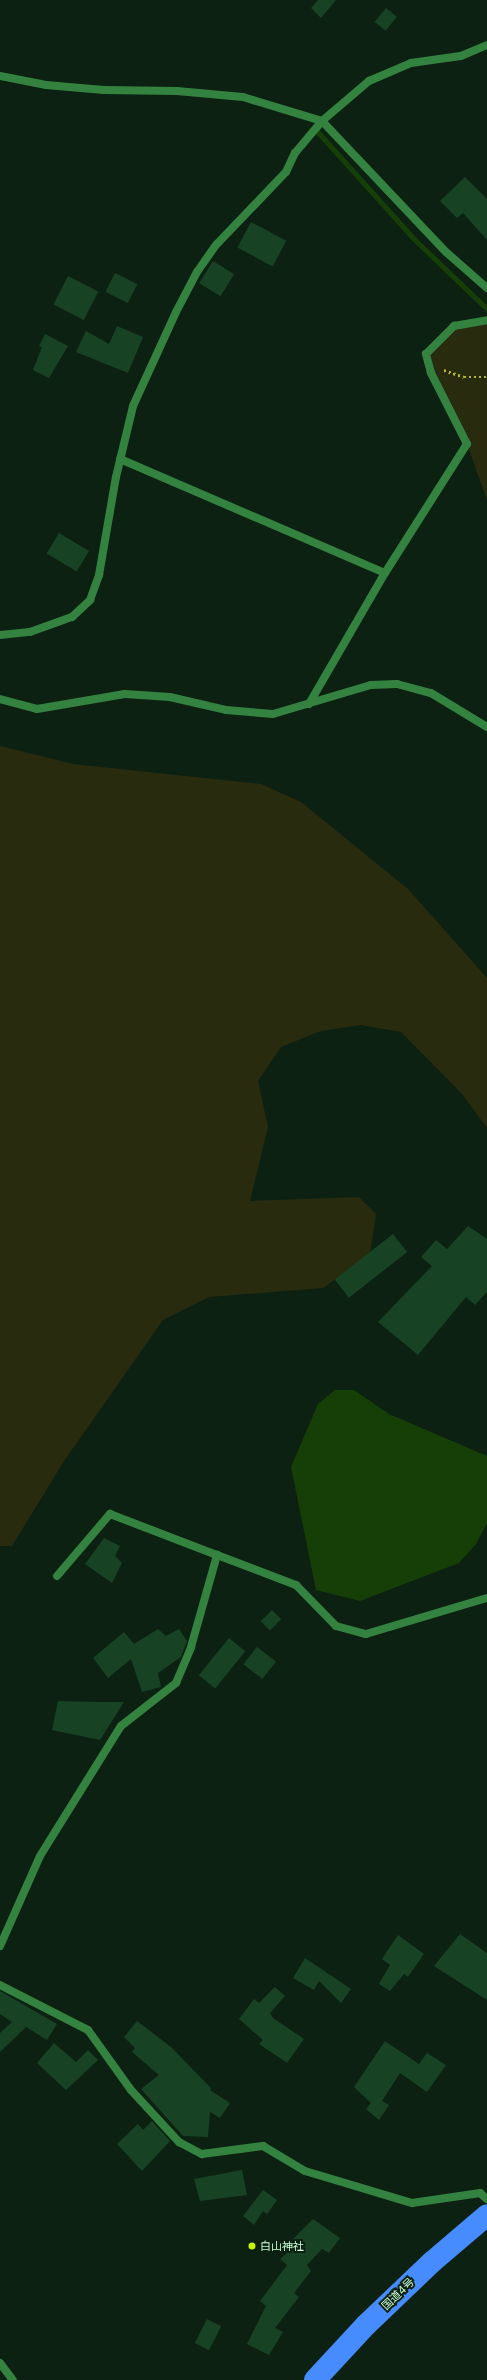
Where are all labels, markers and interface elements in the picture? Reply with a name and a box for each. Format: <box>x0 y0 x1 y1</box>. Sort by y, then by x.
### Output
place label: 白山神社 <box>260 2239 304 2253</box>
marker: 白山神社 <box>247 2241 257 2251</box>
street label: 国道4号 <box>379 2275 417 2313</box>

